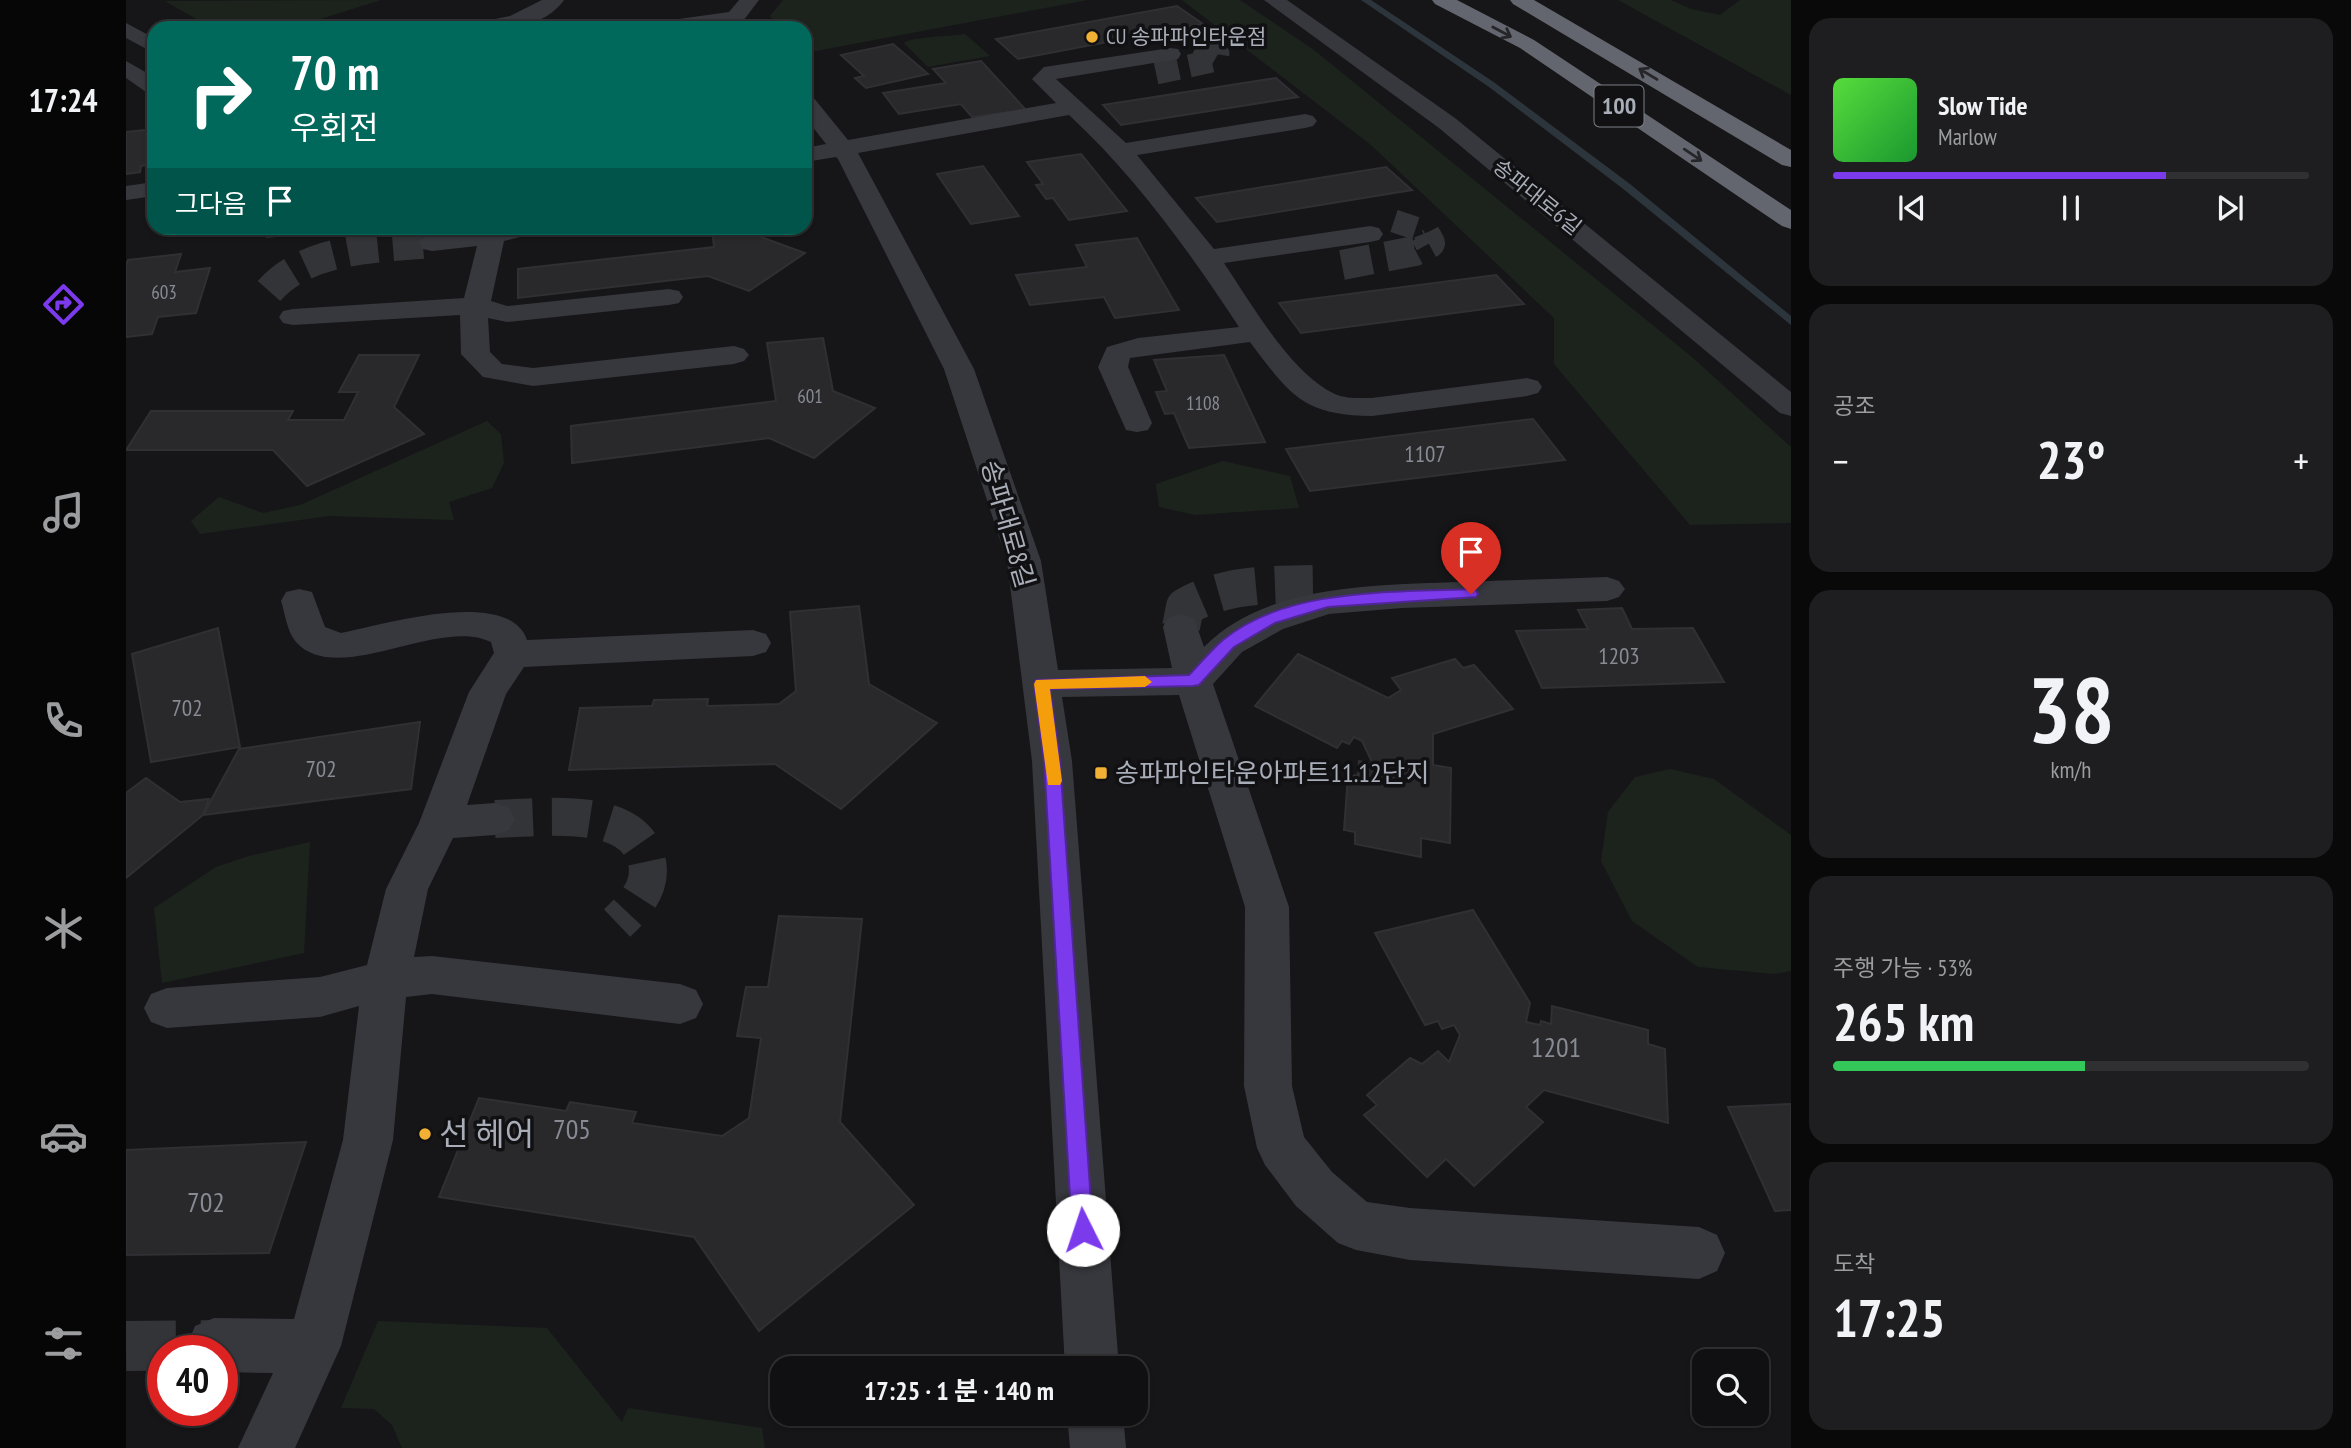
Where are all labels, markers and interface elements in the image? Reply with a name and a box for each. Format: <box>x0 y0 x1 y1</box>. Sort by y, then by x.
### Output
place label: CU 송파파인타운점 <box>1106 23 1266 50</box>
one-way arrow <box>1491 25 1512 39</box>
marker: CU 송파파인타운점 <box>1084 29 1100 45</box>
text: 70 m <box>290 40 379 104</box>
icon: right <box>175 49 266 140</box>
one-way arrow <box>1639 67 1659 81</box>
text: 17:24 <box>28 79 98 121</box>
road number: 100 <box>1594 86 1644 126</box>
text: Slow Tide <box>1938 89 2028 122</box>
text: 우회전 <box>290 106 378 148</box>
text: Marlow <box>1938 122 1997 151</box>
one-way arrow <box>1683 148 1702 163</box>
street label: 송파대로6길 <box>1488 153 1587 240</box>
icon: arrive <box>261 182 299 220</box>
text: 그다음 <box>175 187 247 220</box>
icon: previous <box>1893 189 1931 227</box>
icon: pause <box>2052 189 2090 227</box>
icon: next <box>2211 189 2249 227</box>
icon: directions <box>39 280 88 329</box>
house number: 603 <box>151 280 177 304</box>
house number: 601 <box>797 384 823 408</box>
house number: 1108 <box>1186 391 1220 415</box>
text: 공조 <box>1833 391 1875 420</box>
text: 23° <box>2037 426 2105 493</box>
text: − <box>1833 436 1849 485</box>
text: + <box>2293 436 2309 485</box>
house number: 1107 <box>1404 439 1446 468</box>
street label: 송파대로8길 <box>975 456 1042 592</box>
icon: music <box>39 488 88 537</box>
pin <box>1441 522 1501 594</box>
icon: arrive <box>1452 533 1490 571</box>
house number: 1203 <box>1598 641 1640 670</box>
text: 38 <box>2028 650 2115 768</box>
house number: 702 <box>171 693 203 722</box>
icon: phone <box>39 696 88 745</box>
house number: 702 <box>305 754 337 783</box>
text: km/h <box>2051 755 2091 784</box>
place label: 송파파인타운아파트11.12단지 <box>1115 756 1430 789</box>
marker: 송파파인타운아파트11.12단지 <box>1093 765 1109 781</box>
icon: climate <box>39 904 88 953</box>
text: 주행 가능 · 53% <box>1833 953 1973 982</box>
text: 265 km <box>1833 988 1974 1055</box>
house number: 1201 <box>1531 1028 1581 1065</box>
house number: 705 <box>553 1110 591 1147</box>
icon: car <box>39 1112 88 1161</box>
place label: 선 헤어 <box>439 1112 534 1154</box>
marker: 선 헤어 <box>417 1126 433 1142</box>
house number: 702 <box>187 1183 225 1220</box>
position arrow <box>1046 1193 1120 1267</box>
text: 도착 <box>1833 1249 1875 1278</box>
text: 17:25 <box>1833 1284 1945 1351</box>
icon: filters <box>39 1319 88 1368</box>
speed limit sign: 40 <box>147 1335 238 1426</box>
map controls <box>1692 1349 1769 1426</box>
button: search <box>1692 1349 1769 1426</box>
text: 17:25 · 1 분 · 140 m <box>864 1374 1054 1407</box>

